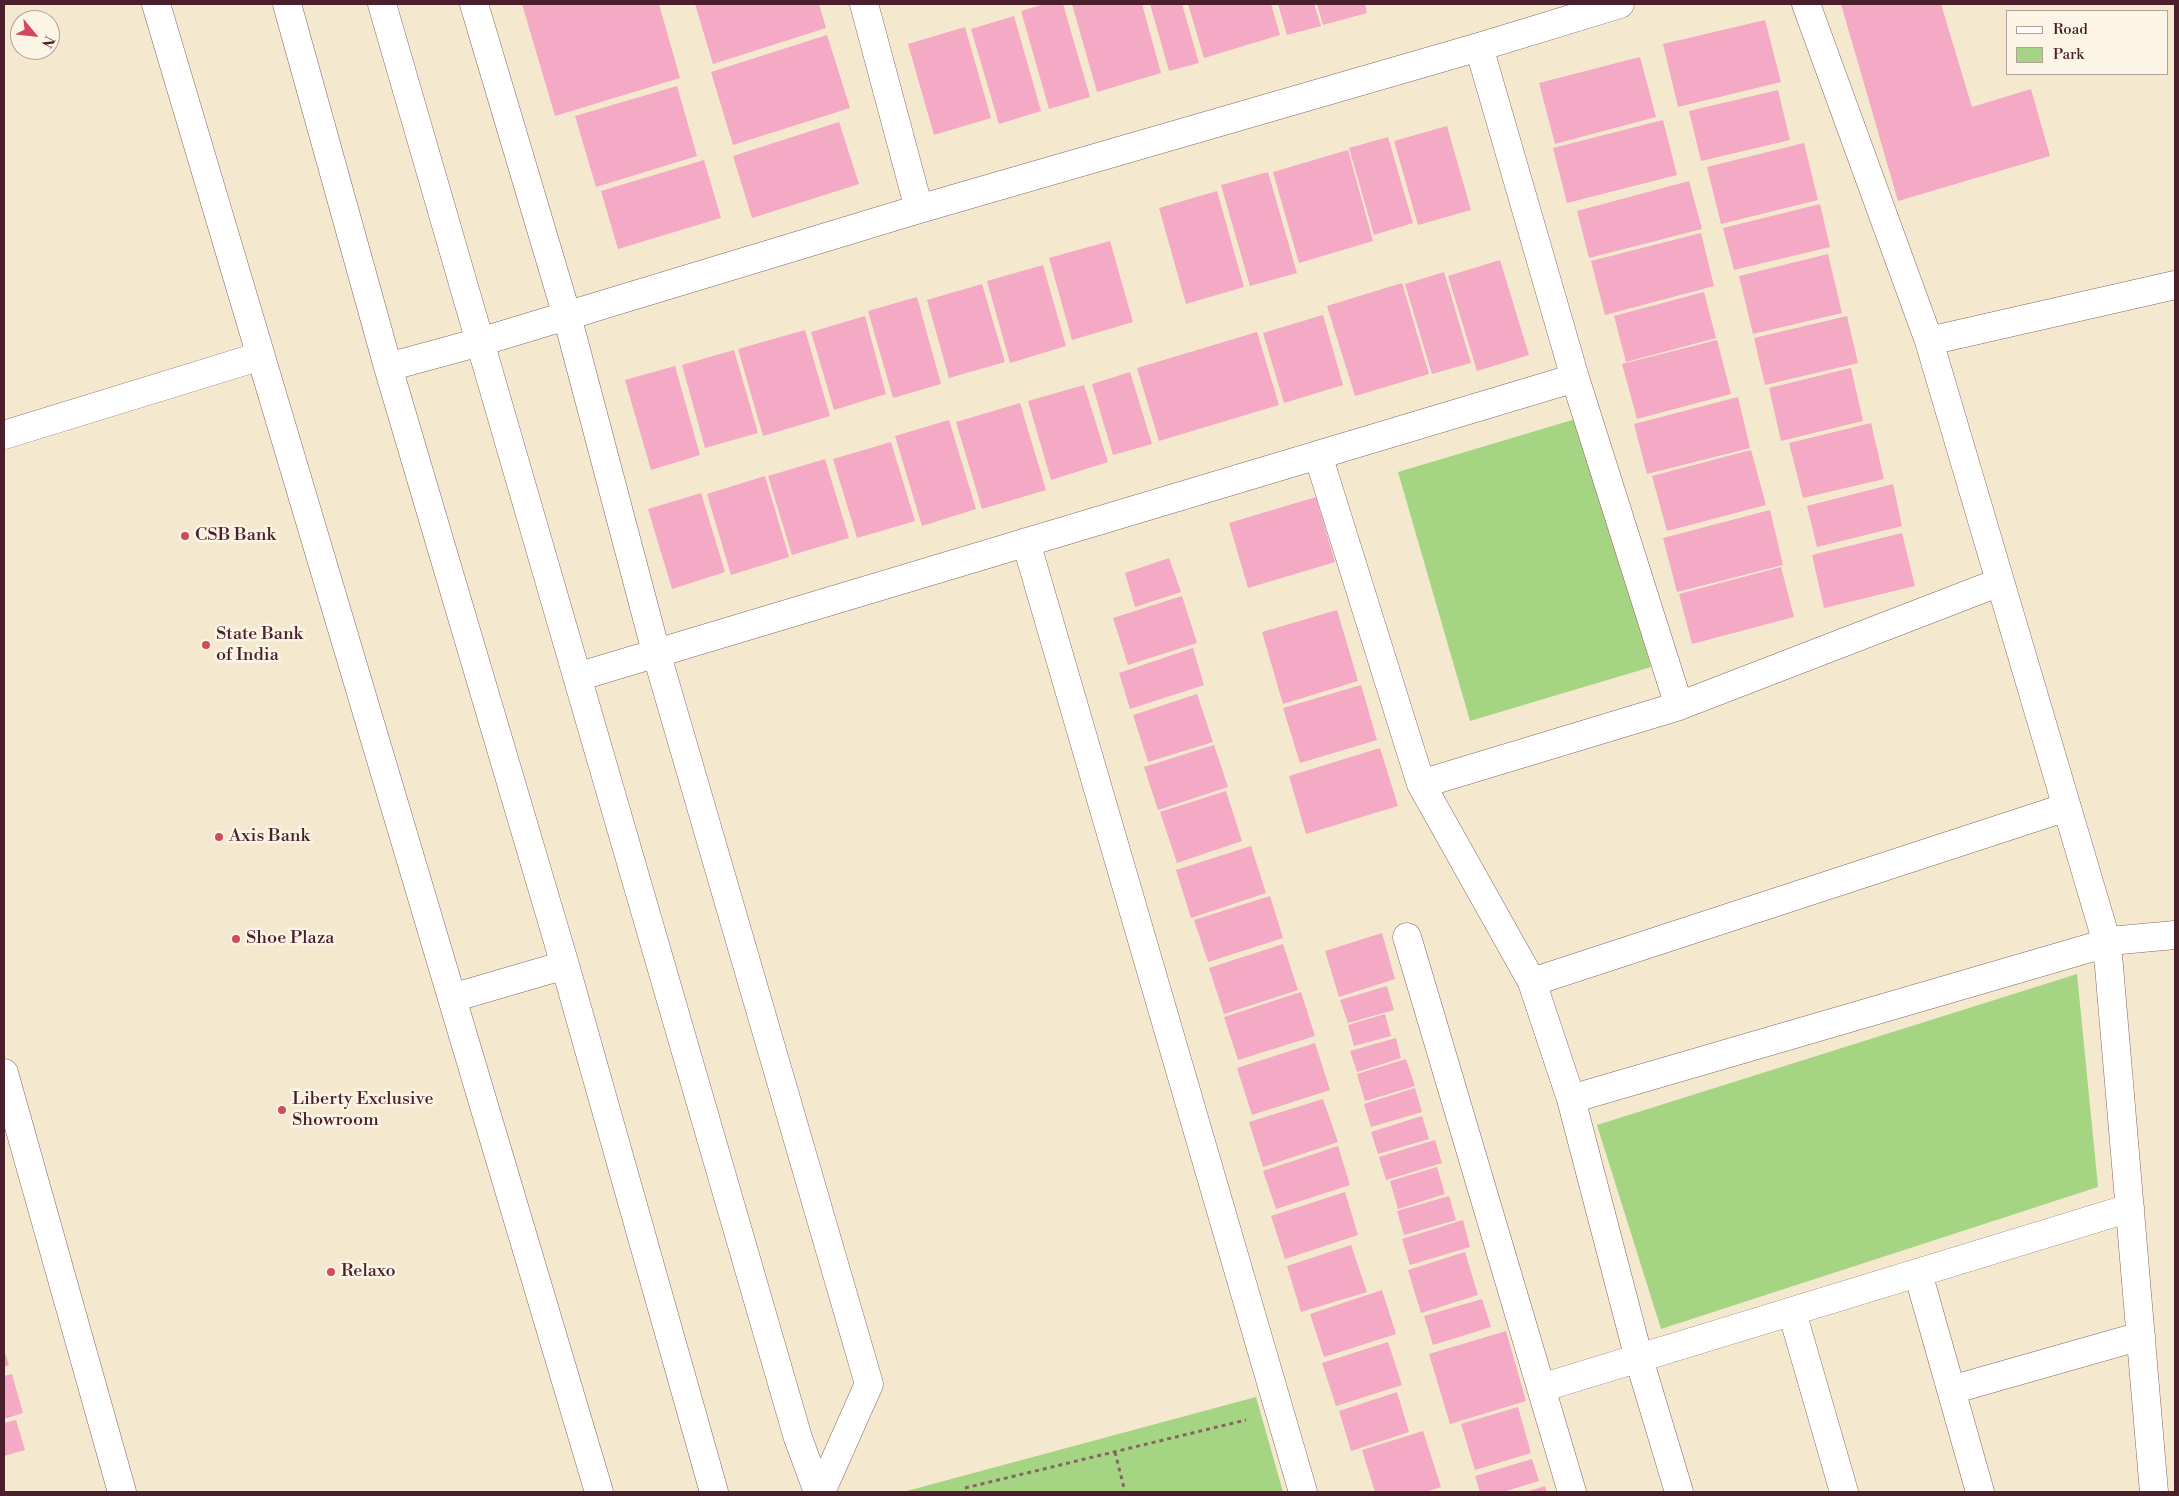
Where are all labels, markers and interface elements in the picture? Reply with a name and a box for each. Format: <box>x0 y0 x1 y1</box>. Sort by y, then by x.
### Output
north arrow <box>10 10 60 60</box>
legend <box>2006 10 2169 75</box>
text: Road <box>2053 20 2088 39</box>
text: N <box>37 32 58 51</box>
text: Park <box>2053 45 2084 64</box>
place label: CSB Bank <box>195 525 276 547</box>
marker: CSB Bank <box>179 530 191 542</box>
place label: State Bank of India <box>216 624 303 666</box>
marker: State Bank of India <box>200 639 212 651</box>
place label: Axis Bank <box>229 826 310 848</box>
marker: Axis Bank <box>213 831 225 843</box>
place label: Shoe Plaza <box>246 928 334 950</box>
marker: Shoe Plaza <box>230 933 242 945</box>
place label: Liberty Exclusive Showroom <box>292 1089 434 1132</box>
marker: Liberty Exclusive Showroom <box>276 1104 288 1116</box>
place label: Relaxo <box>341 1261 396 1283</box>
marker: Relaxo <box>325 1266 337 1278</box>

